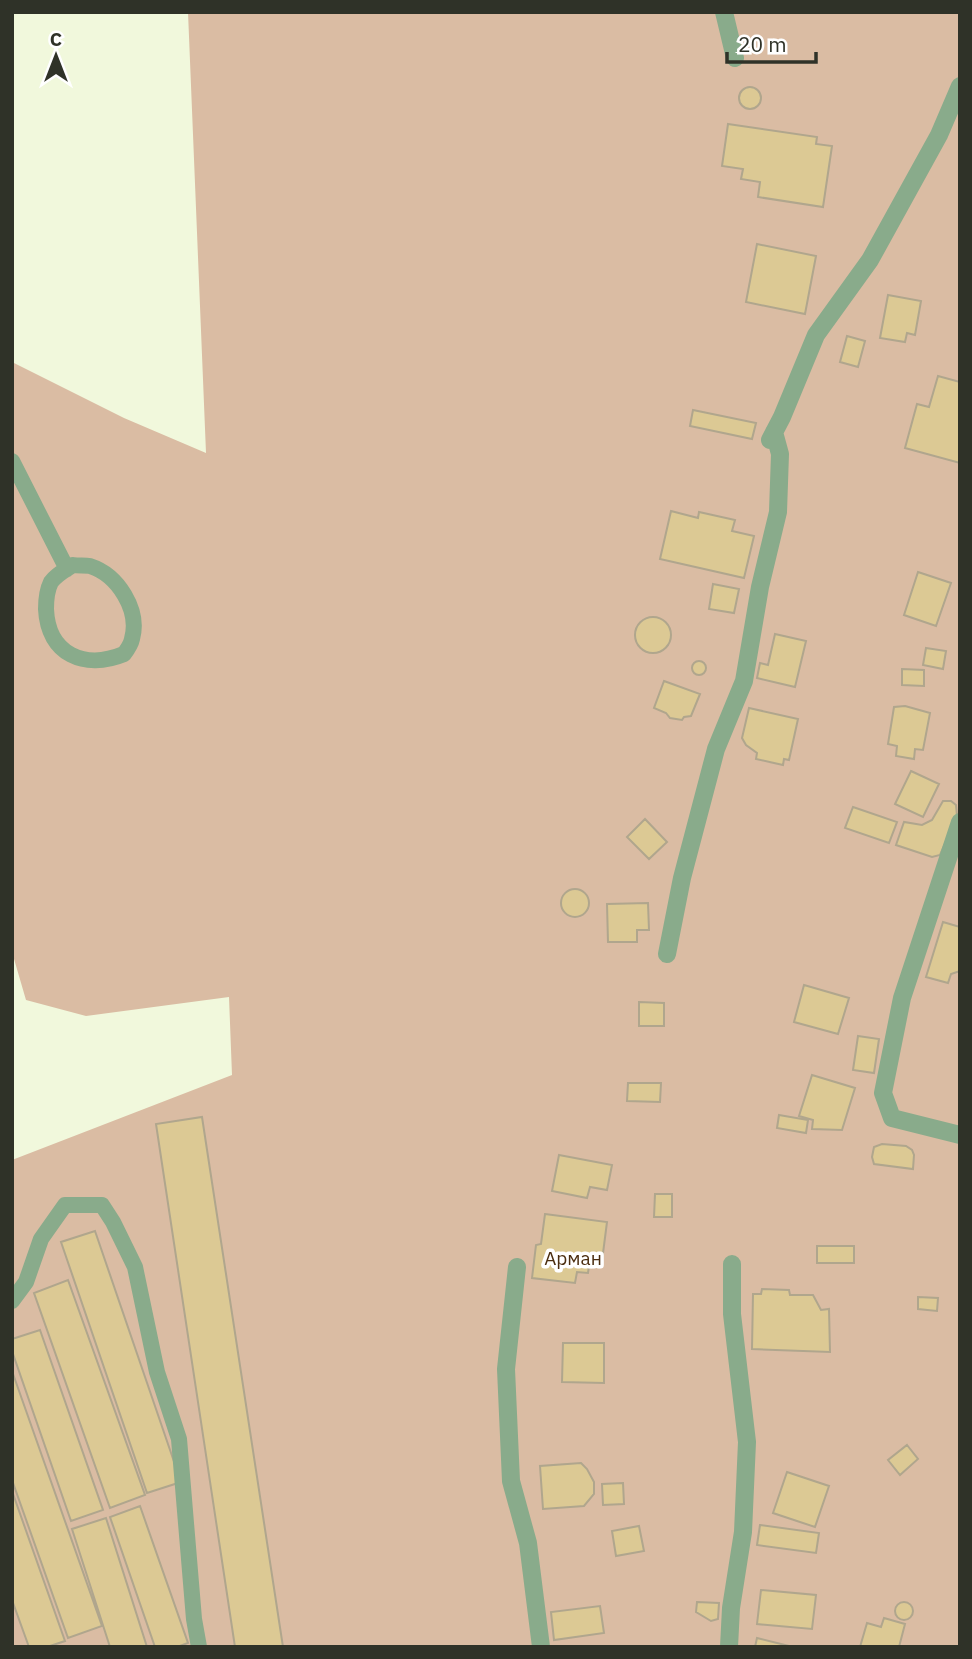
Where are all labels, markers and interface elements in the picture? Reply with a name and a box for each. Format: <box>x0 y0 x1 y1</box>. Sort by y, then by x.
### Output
north arrow <box>21 21 91 91</box>
scale bar <box>727 21 816 65</box>
text: С <box>50 27 62 51</box>
text: 20 m <box>738 30 787 58</box>
park label: Арман <box>544 1246 602 1270</box>

